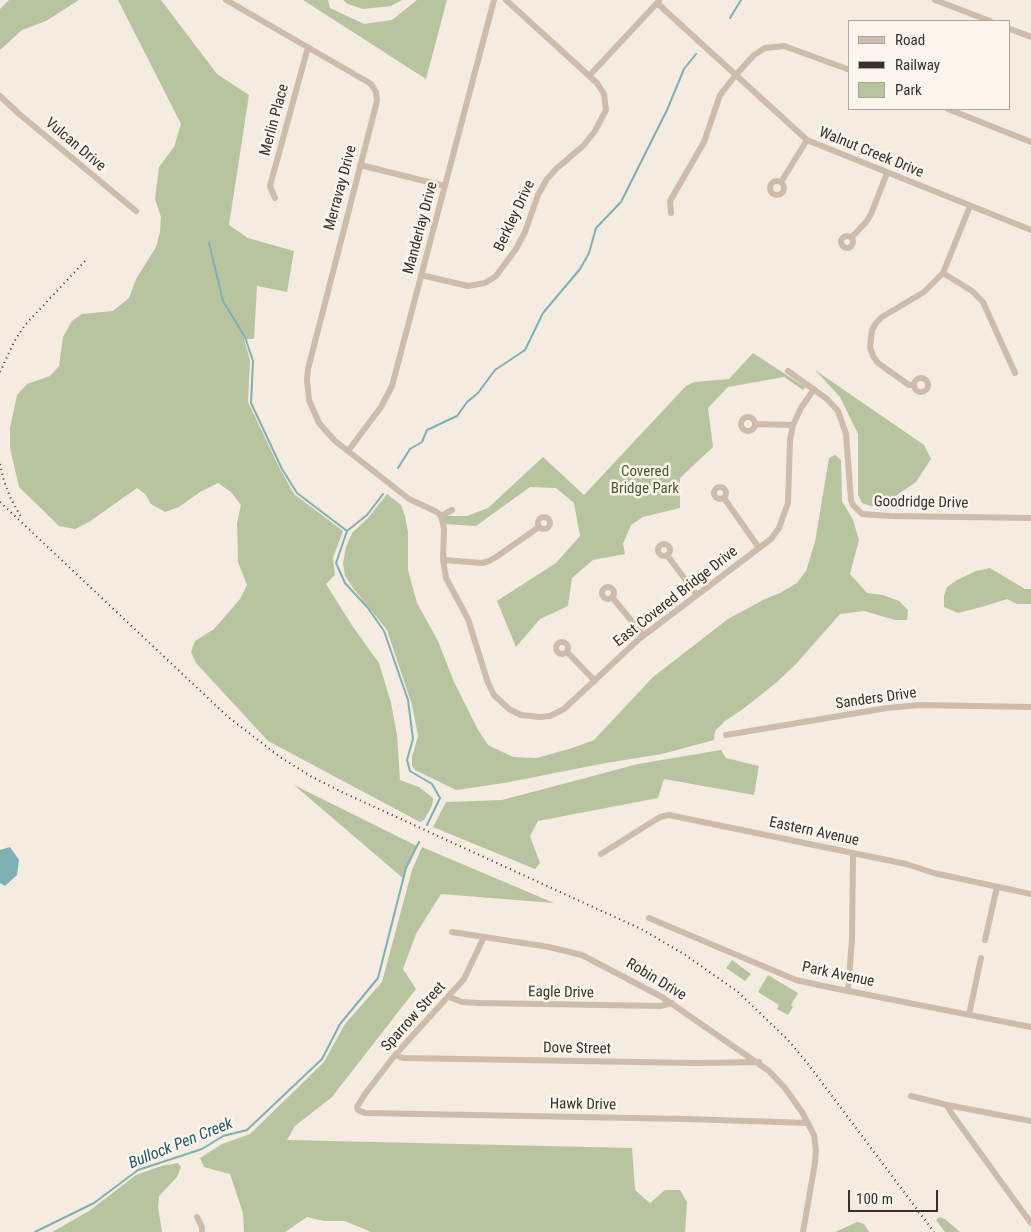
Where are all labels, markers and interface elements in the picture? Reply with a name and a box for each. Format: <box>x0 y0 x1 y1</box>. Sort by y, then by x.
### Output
legend <box>848 20 1011 110</box>
text: Road <box>895 31 925 49</box>
text: Railway <box>895 56 940 74</box>
text: Park <box>895 81 922 99</box>
street label: Merlin Place <box>257 82 293 158</box>
street label: Vulcan Drive <box>41 114 109 176</box>
street label: Walnut Creek Drive <box>816 124 926 182</box>
street label: Merravay Drive <box>321 144 361 232</box>
street label: Berkley Drive <box>491 178 539 254</box>
street label: Manderlay Drive <box>400 180 442 276</box>
park label: Covered Bridge Park <box>611 463 679 498</box>
street label: Goodridge Drive <box>874 493 968 513</box>
street label: East Covered Bridge Drive <box>610 543 742 651</box>
street label: Sanders Drive <box>834 684 918 714</box>
street label: Eastern Avenue <box>767 814 861 850</box>
street label: Robin Drive <box>623 955 689 1005</box>
street label: Park Avenue <box>800 959 876 991</box>
street label: Sparrow Street <box>378 979 450 1055</box>
street label: Eagle Drive <box>528 983 594 1003</box>
street label: Dove Street <box>543 1039 611 1059</box>
street label: Hawk Drive <box>550 1095 616 1115</box>
water label: Bullock Pen Creek <box>126 1114 236 1174</box>
scale bar <box>851 1180 941 1212</box>
text: 100 m <box>856 1190 893 1208</box>

